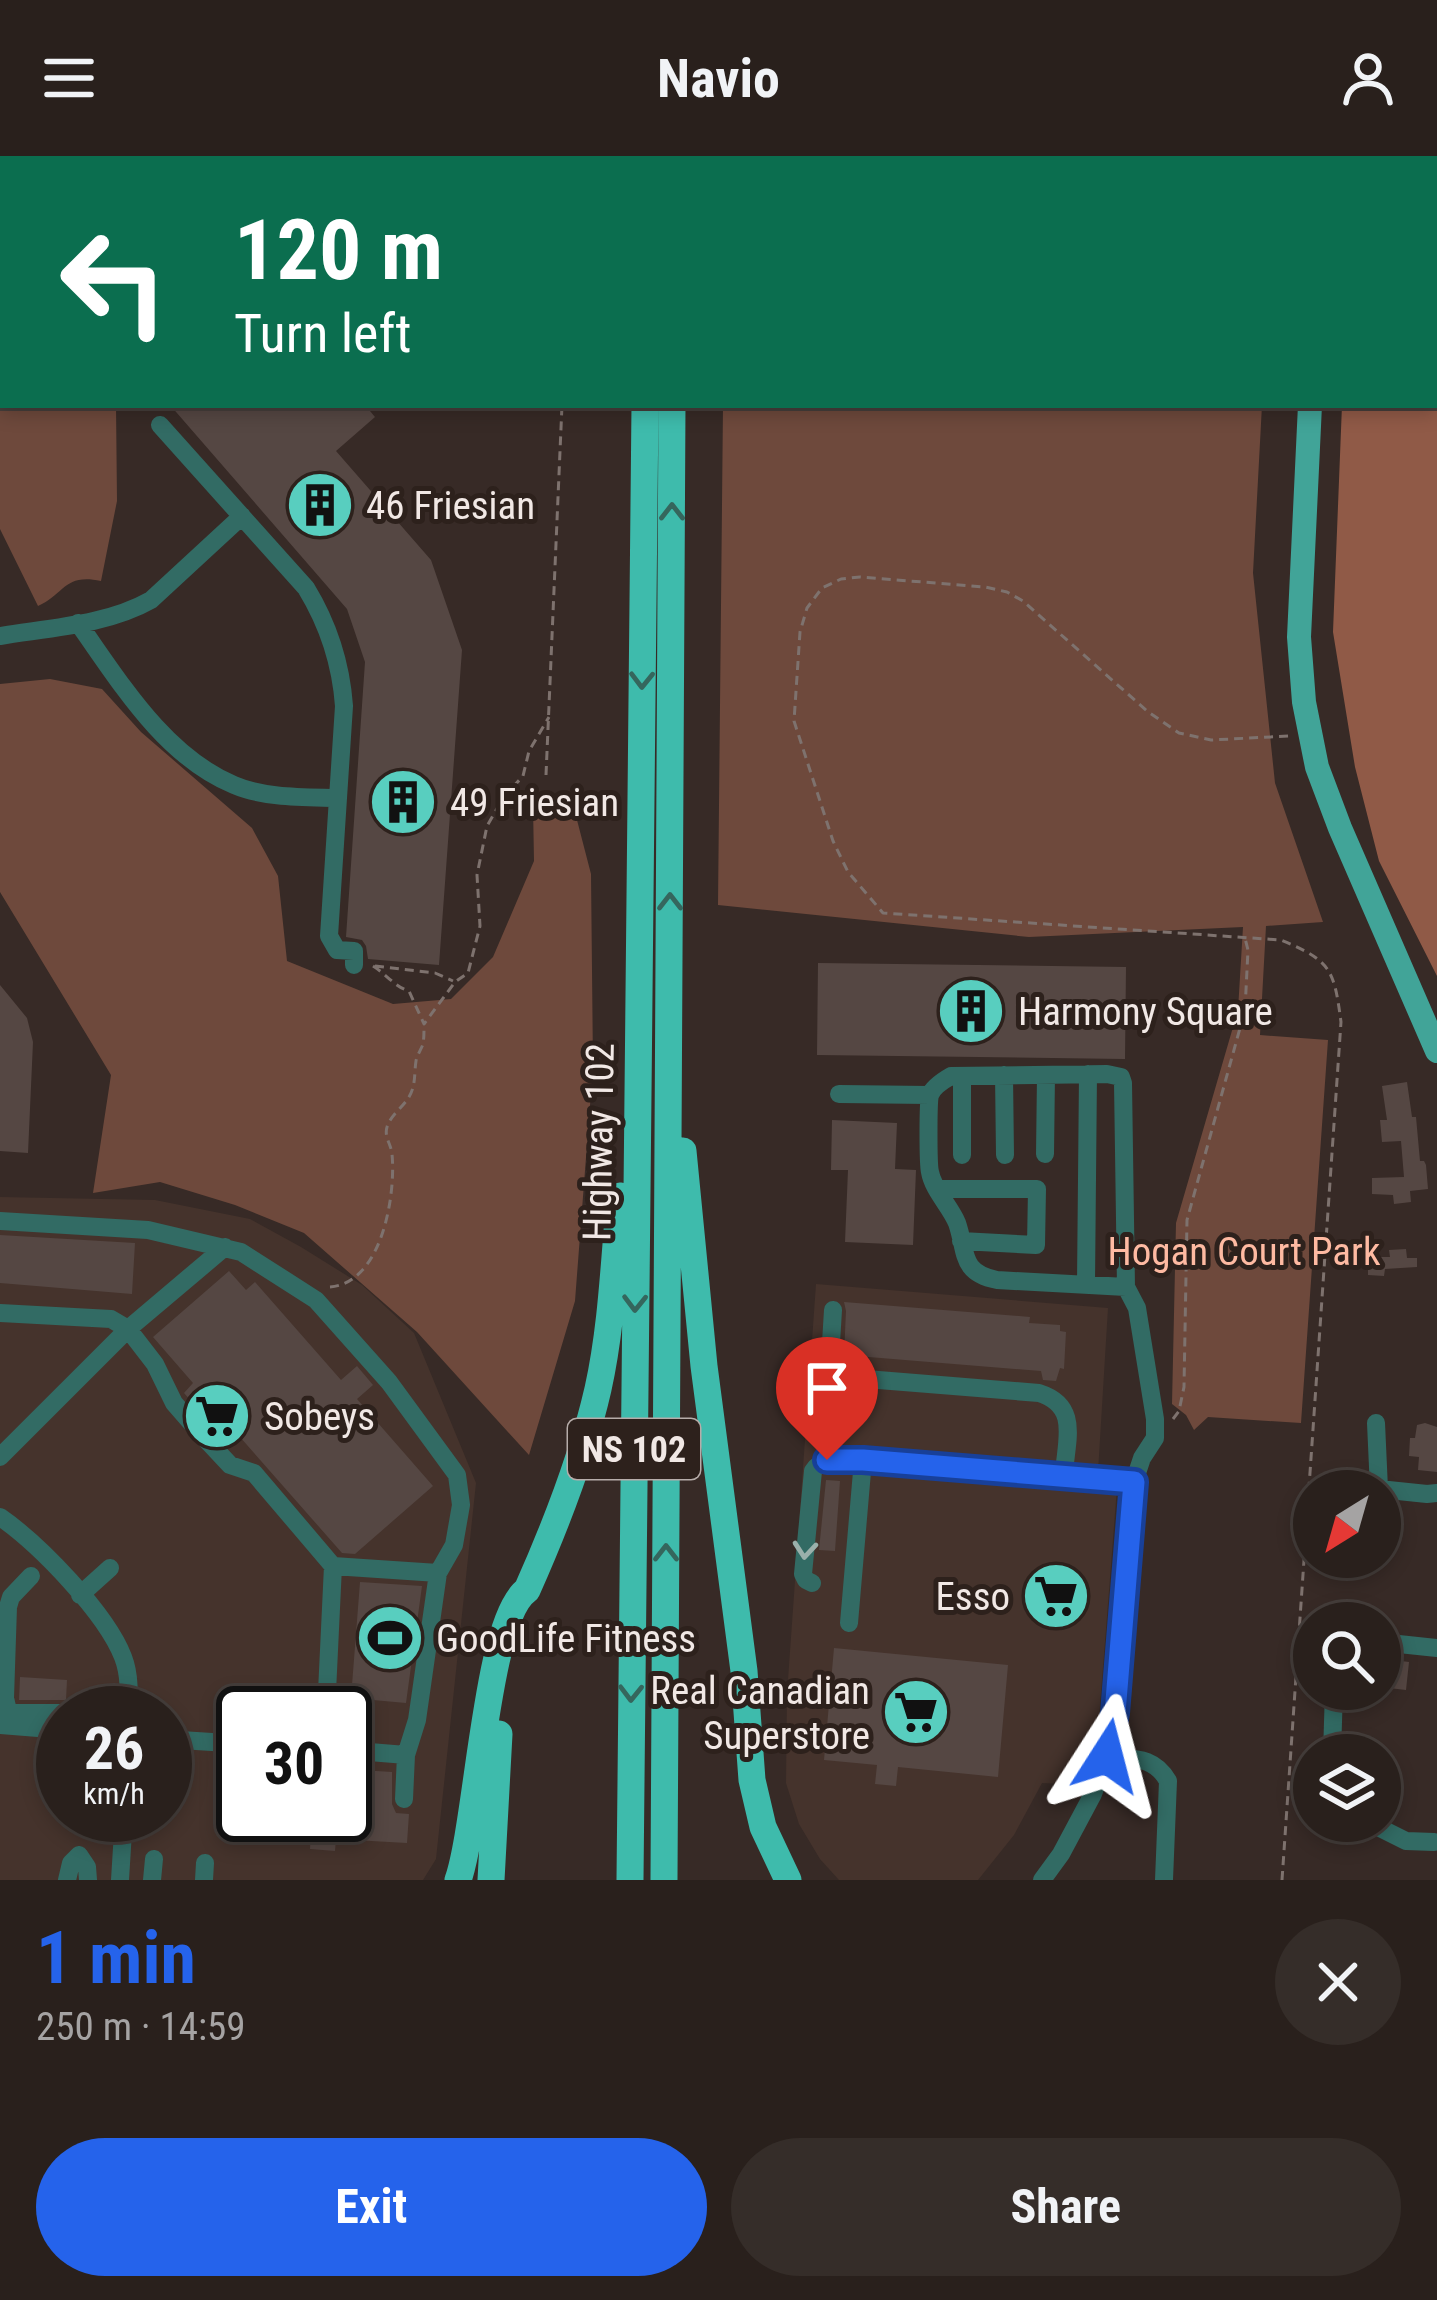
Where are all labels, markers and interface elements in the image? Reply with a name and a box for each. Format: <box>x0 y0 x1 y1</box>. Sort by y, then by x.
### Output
icon: menu <box>36 45 102 111</box>
icon: person <box>1335 45 1401 111</box>
text: Navio <box>657 47 780 110</box>
text: 120 m <box>234 201 443 300</box>
icon: left <box>36 204 192 360</box>
text: Turn left <box>234 302 411 365</box>
building icon: 46 Friesian <box>285 470 355 540</box>
place label: 46 Friesian <box>366 483 535 529</box>
one-way arrow <box>658 502 684 521</box>
one-way arrow <box>629 671 655 690</box>
building icon: 49 Friesian <box>368 767 438 837</box>
place label: 49 Friesian <box>450 780 619 826</box>
one-way arrow <box>657 892 683 910</box>
building icon: Harmony Square <box>936 976 1006 1046</box>
place label: Harmony Square <box>1018 989 1273 1035</box>
street label: Highway 102 <box>574 1043 624 1241</box>
park label: Hogan Court Park <box>1108 1229 1381 1275</box>
one-way arrow <box>622 1295 648 1313</box>
pin <box>776 1337 878 1460</box>
icon: arrive <box>794 1355 860 1421</box>
supermarket icon: Sobeys <box>182 1381 252 1451</box>
place label: Sobeys <box>264 1394 375 1440</box>
road number: NS 102 <box>568 1419 700 1479</box>
north arrow <box>1293 1470 1401 1578</box>
map controls <box>1293 1470 1401 1842</box>
one-way arrow <box>793 1541 819 1560</box>
one-way arrow <box>653 1543 679 1561</box>
supermarket icon: Esso <box>1021 1561 1091 1631</box>
place label: Esso <box>935 1574 1010 1620</box>
button: search <box>1293 1602 1401 1710</box>
sports icon: GoodLife Fitness <box>355 1603 425 1673</box>
place label: GoodLife Fitness <box>436 1616 696 1662</box>
place label: Real Canadian Superstore <box>650 1668 870 1759</box>
supermarket icon: Real Canadian Superstore <box>881 1677 951 1747</box>
one-way arrow <box>618 1685 644 1703</box>
speed limit sign: 30 <box>216 1686 372 1842</box>
position arrow <box>1044 1693 1170 1819</box>
text: 26 <box>84 1713 144 1784</box>
button: layers <box>1293 1734 1401 1842</box>
text: km/h <box>83 1776 145 1811</box>
text: 1 min <box>36 1916 196 2001</box>
button: close <box>1275 1919 1401 2045</box>
text: 250 m · 14:59 <box>36 2004 246 2050</box>
button: Exit <box>36 2138 707 2276</box>
button: Share <box>731 2138 1401 2276</box>

